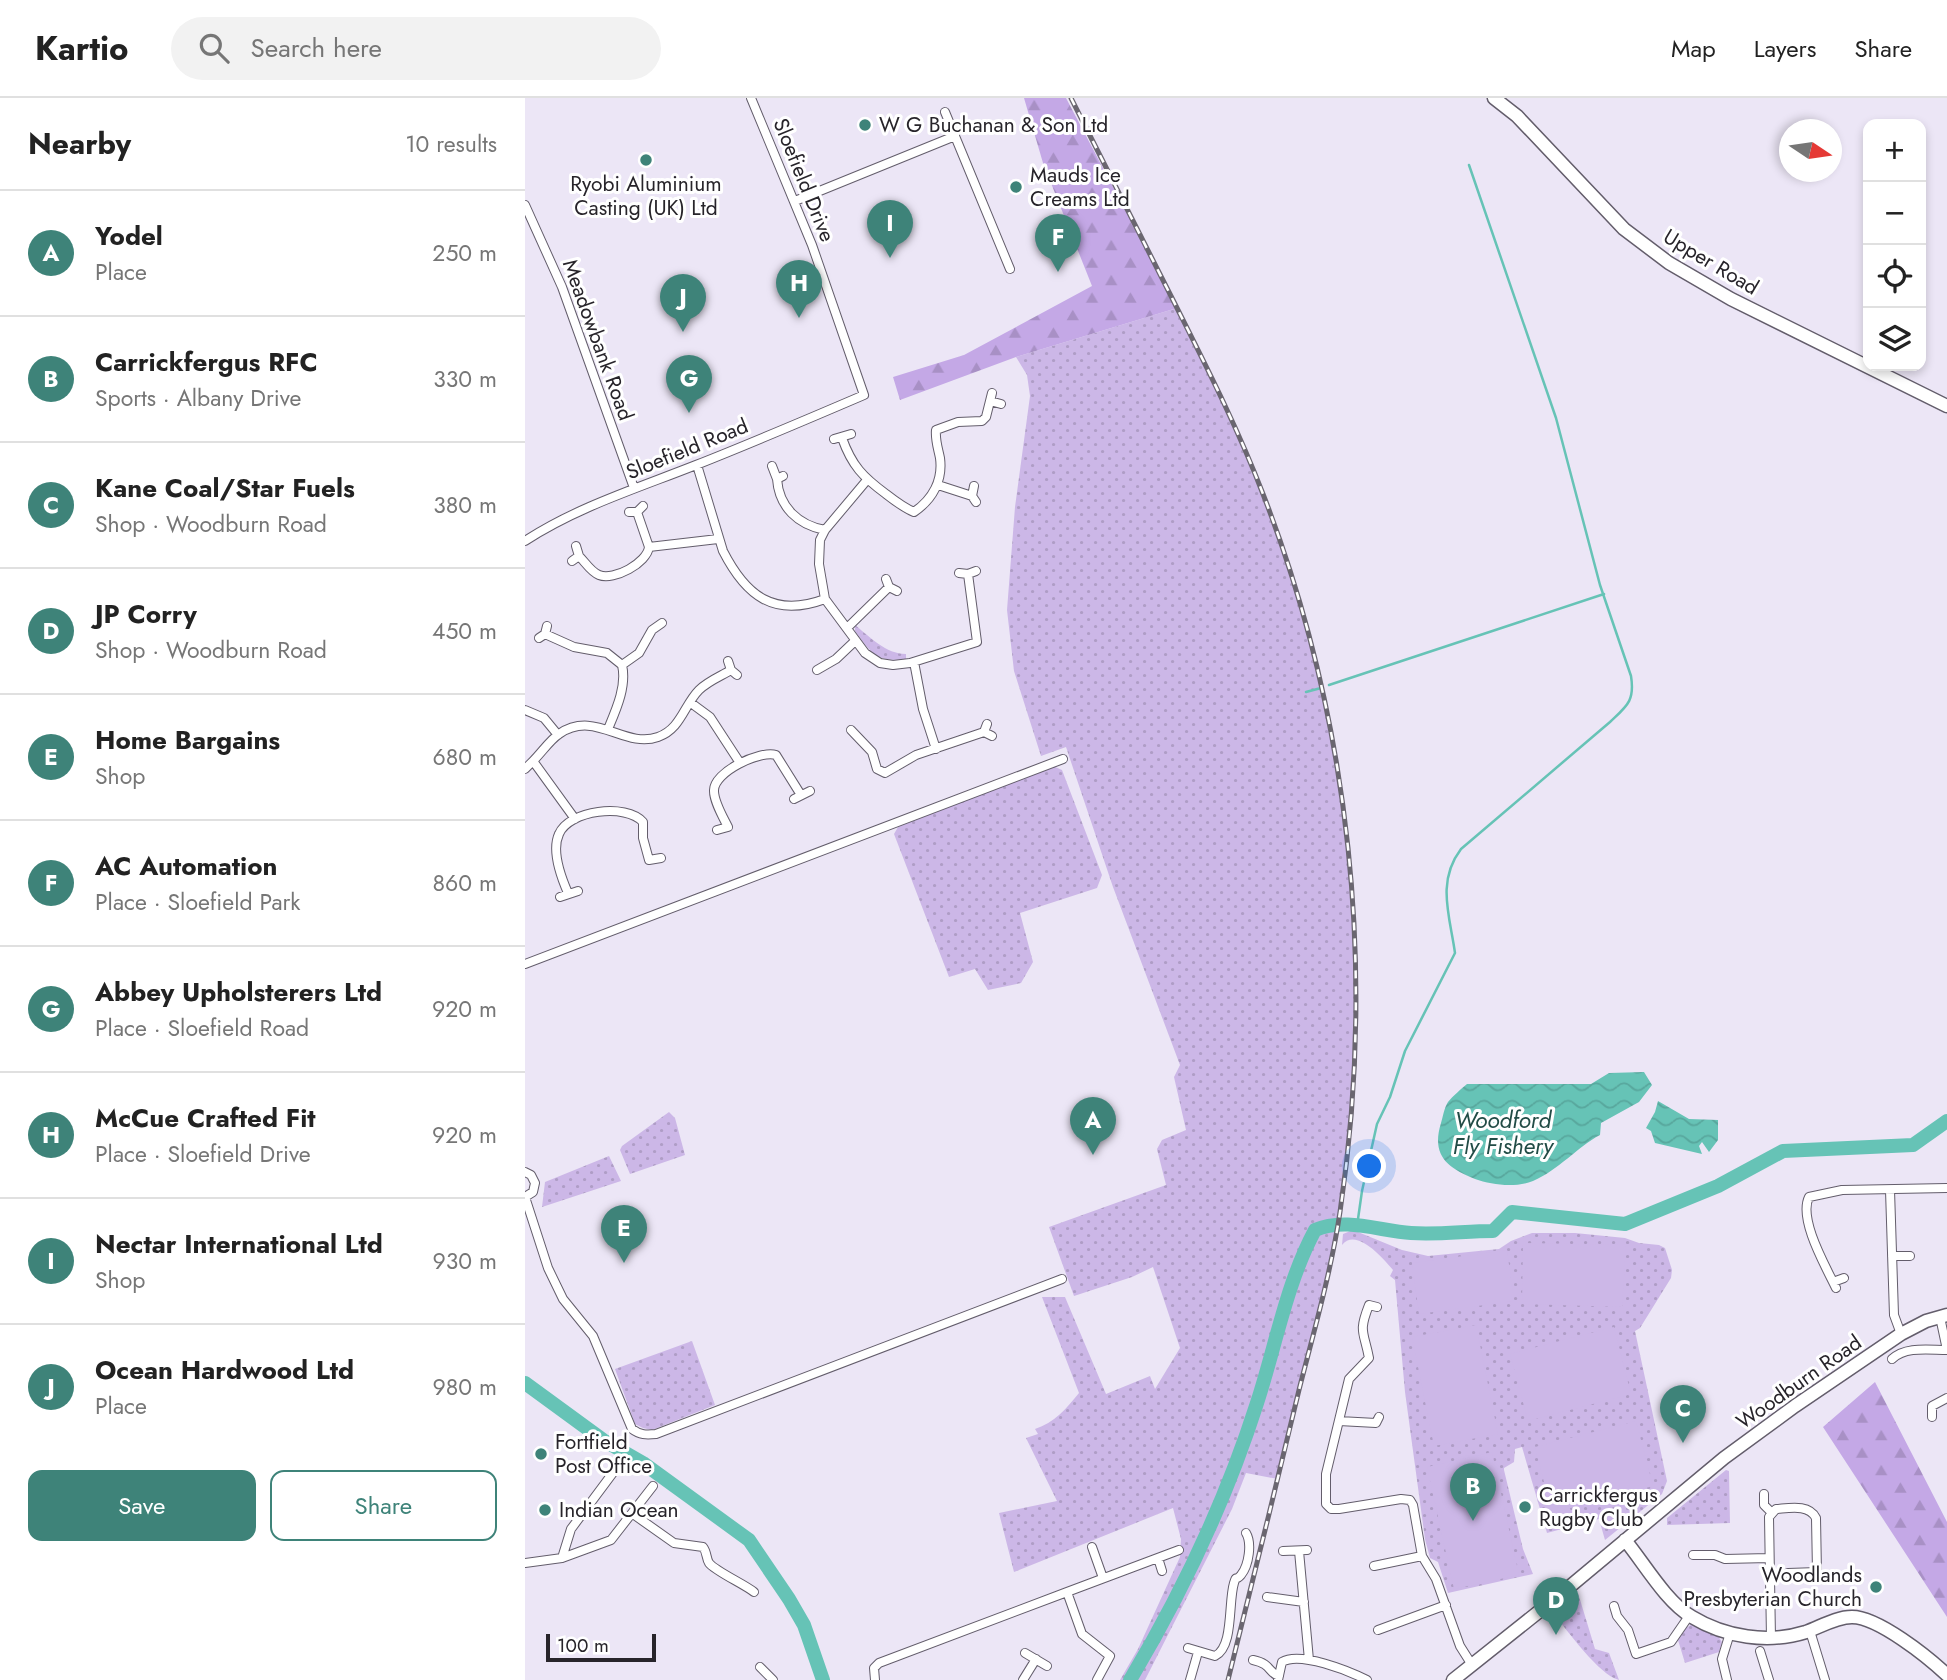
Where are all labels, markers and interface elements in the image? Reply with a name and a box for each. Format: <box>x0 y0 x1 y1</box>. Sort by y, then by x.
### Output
search box <box>171 17 661 80</box>
text: Kartio <box>35 25 129 72</box>
icon: search <box>195 29 233 67</box>
text: Search here <box>251 29 382 67</box>
text: Map <box>1671 31 1716 66</box>
text: Layers <box>1754 31 1816 66</box>
text: Share <box>1854 31 1912 66</box>
place label: W G Buchanan & Son Ltd <box>879 110 1108 140</box>
street label: Sloefield Drive <box>766 114 842 246</box>
marker: W G Buchanan & Son Ltd <box>857 117 873 133</box>
north arrow <box>1779 119 1842 182</box>
map controls <box>1863 119 1926 371</box>
button: + <box>1863 119 1926 182</box>
text: Nearby <box>28 122 131 165</box>
text: 10 results <box>405 127 497 161</box>
marker: Ryobi Aluminium Casting (UK) Ltd <box>638 152 654 168</box>
place label: Mauds Ice Creams Ltd <box>1030 160 1130 214</box>
place label: Ryobi Aluminium Casting (UK) Ltd <box>570 169 722 223</box>
marker: Mauds Ice Creams Ltd <box>1008 179 1024 195</box>
button: − <box>1863 182 1926 245</box>
pin: I <box>867 200 913 258</box>
pin: F <box>1035 214 1081 272</box>
text: Yodel <box>95 217 163 255</box>
street label: Upper Road <box>1658 222 1764 302</box>
text: A <box>43 236 59 270</box>
text: 250 m <box>432 236 497 270</box>
button: locate <box>1863 245 1926 308</box>
text: Place <box>95 255 147 289</box>
street label: Meadowbank Road <box>555 255 641 425</box>
pin: H <box>776 260 822 318</box>
pin: J <box>660 274 706 332</box>
button: layers <box>1863 308 1926 371</box>
text: Carrickfergus RFC <box>95 343 318 381</box>
pin: G <box>666 355 712 413</box>
text: B <box>43 362 59 396</box>
text: 330 m <box>433 362 497 396</box>
text: Sports · Albany Drive <box>95 381 301 415</box>
street label: Sloefield Road <box>621 411 753 487</box>
text: Kane Coal/Star Fuels <box>95 469 355 507</box>
text: C <box>43 488 59 522</box>
text: 380 m <box>433 488 497 522</box>
text: Shop · Woodburn Road <box>95 507 327 541</box>
text: JP Corry <box>95 595 197 633</box>
text: D <box>43 614 59 648</box>
text: 450 m <box>432 614 497 648</box>
text: Shop · Woodburn Road <box>95 633 327 667</box>
text: Home Bargains <box>95 721 280 759</box>
text: E <box>44 740 58 774</box>
text: 680 m <box>433 740 497 774</box>
text: Shop <box>95 759 145 793</box>
text: AC Automation <box>95 847 278 885</box>
text: F <box>45 866 57 900</box>
text: 860 m <box>433 866 497 900</box>
text: Place · Sloefield Park <box>95 885 300 919</box>
text: Abbey Upholsterers Ltd <box>95 973 382 1011</box>
text: G <box>42 992 60 1026</box>
text: 920 m <box>432 992 497 1026</box>
text: Place · Sloefield Road <box>95 1011 309 1045</box>
pin: A <box>1070 1097 1116 1155</box>
text: McCue Crafted Fit <box>95 1099 316 1137</box>
water label: Woodford Fly Fishery <box>1453 1103 1555 1163</box>
text: H <box>42 1118 60 1152</box>
text: 920 m <box>432 1118 497 1152</box>
text: Place · Sloefield Drive <box>95 1137 311 1171</box>
your location <box>1352 1149 1386 1183</box>
pin: E <box>601 1205 647 1263</box>
text: Nectar International Ltd <box>95 1225 383 1263</box>
text: I <box>47 1244 55 1278</box>
text: 930 m <box>433 1244 497 1278</box>
text: Shop <box>95 1263 145 1297</box>
street label: Woodburn Road <box>1730 1328 1868 1436</box>
text: Ocean Hardwood Ltd <box>95 1351 354 1389</box>
text: J <box>47 1370 55 1404</box>
text: 980 m <box>433 1370 497 1404</box>
pin: C <box>1660 1385 1706 1443</box>
text: Place <box>95 1389 147 1423</box>
place label: Fortfield Post Office <box>555 1427 652 1481</box>
marker: Fortfield Post Office <box>533 1446 549 1462</box>
pin: B <box>1450 1463 1496 1521</box>
button: Save <box>28 1470 256 1541</box>
button: Share <box>270 1470 497 1541</box>
place label: Carrickfergus Rugby Club <box>1539 1480 1658 1534</box>
place label: Indian Ocean <box>559 1495 679 1525</box>
marker: Carrickfergus Rugby Club <box>1517 1499 1533 1515</box>
marker: Indian Ocean <box>537 1502 553 1518</box>
place label: Woodlands Presbyterian Church <box>1684 1560 1862 1614</box>
pin: D <box>1533 1577 1579 1635</box>
marker: Woodlands Presbyterian Church <box>1868 1579 1884 1595</box>
scale bar <box>546 1631 656 1663</box>
text: 100 m <box>557 1632 609 1659</box>

